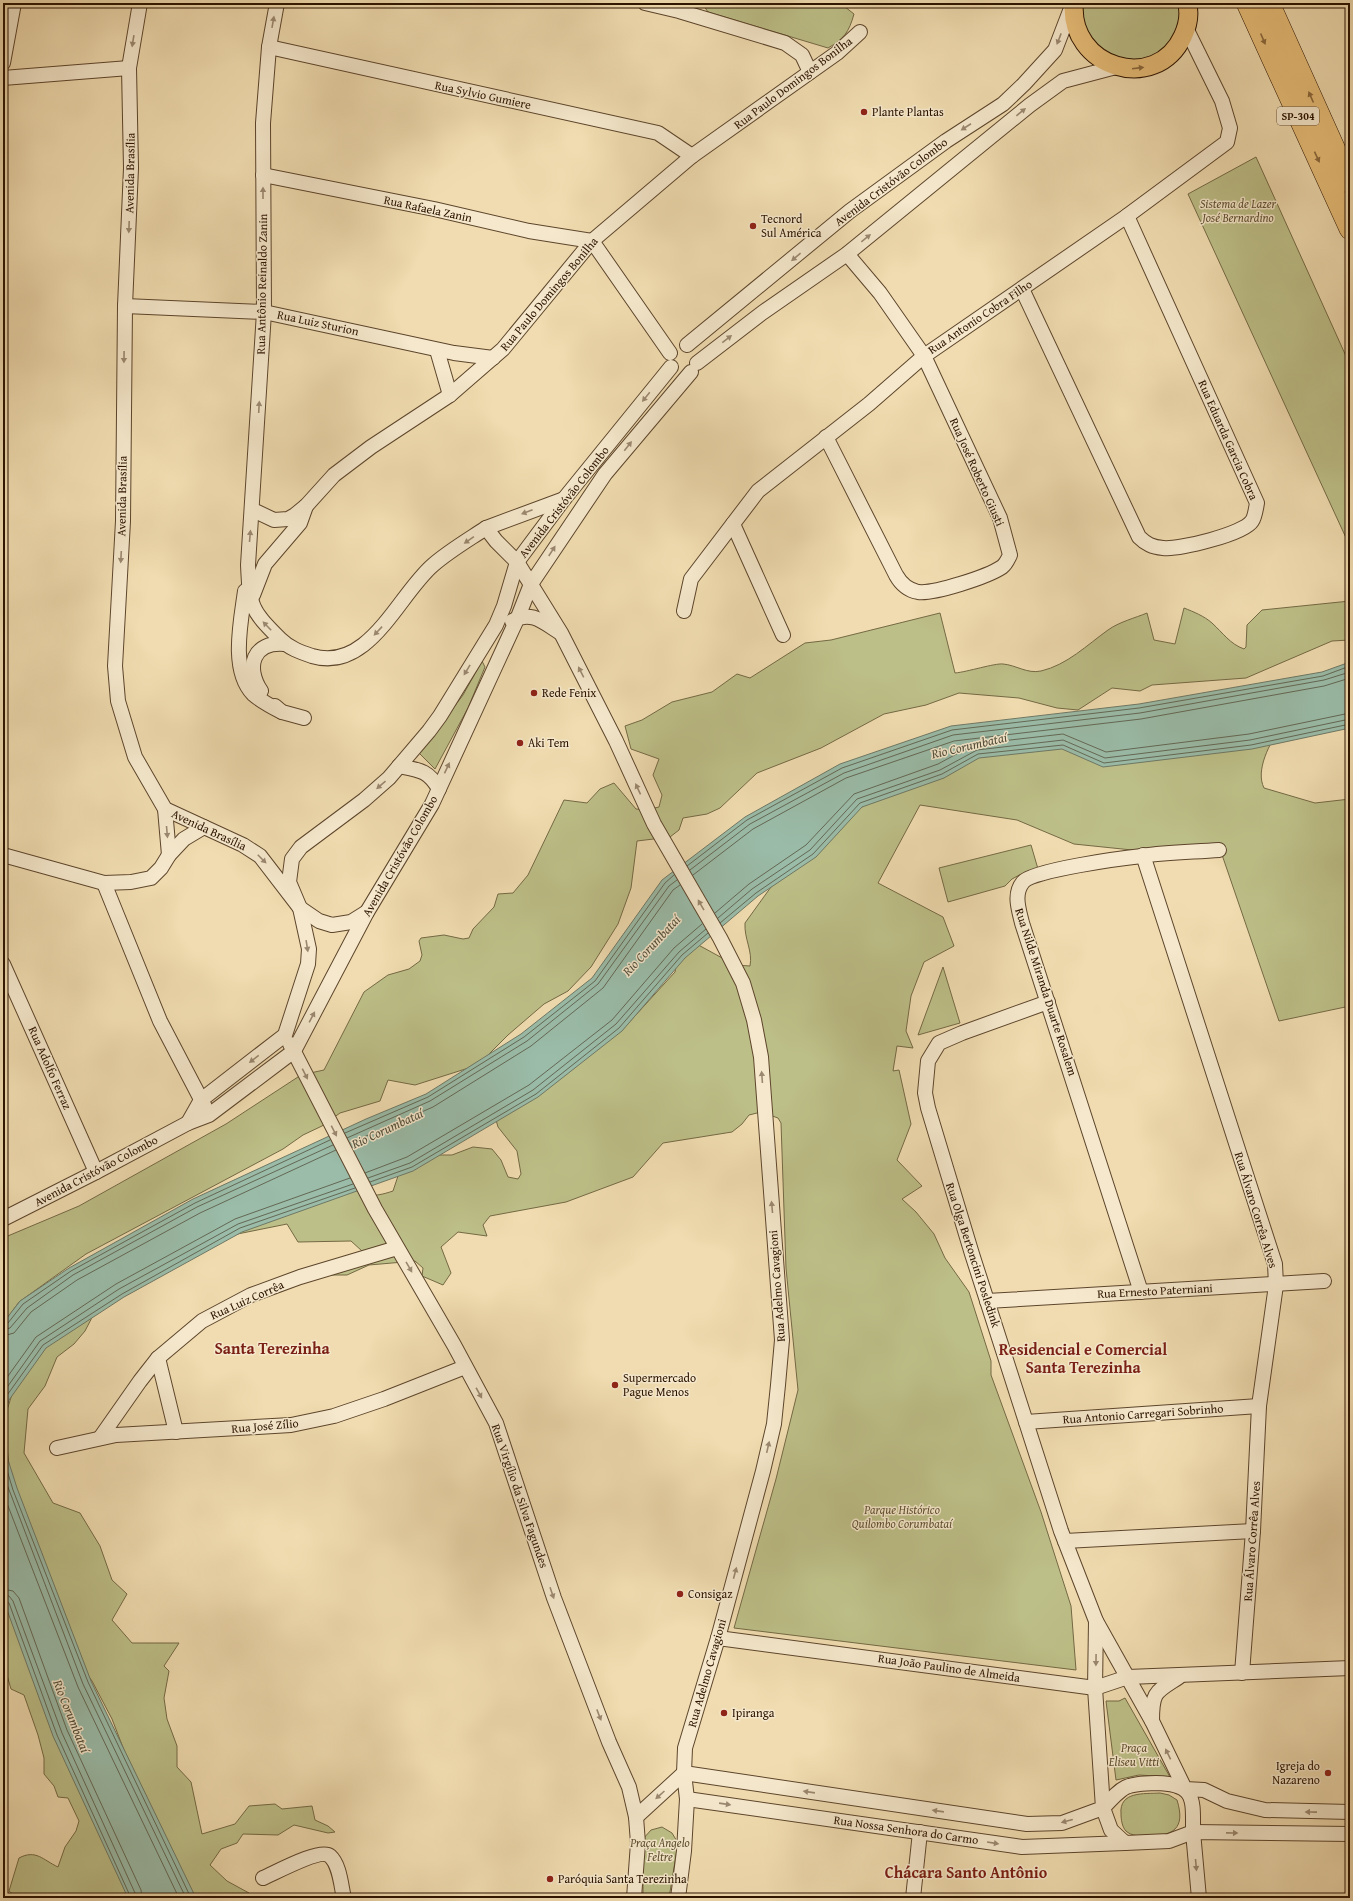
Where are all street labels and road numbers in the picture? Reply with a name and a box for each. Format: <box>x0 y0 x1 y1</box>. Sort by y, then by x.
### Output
street label: Rua Paulo Domingos Bonilha <box>730 32 856 133</box>
street label: Rua Sylvio Gumiere <box>434 76 533 113</box>
road number: SP-304 <box>1277 107 1319 125</box>
street label: Avenida Brasília <box>120 132 139 213</box>
street label: Avenida Cristóvão Colombo <box>831 133 951 230</box>
street label: Rua Rafaela Zanin <box>382 191 474 226</box>
street label: Rua Antônio Reinaldo Zanin <box>252 213 271 354</box>
street label: Rua Paulo Domingos Bonilha <box>496 233 602 354</box>
street label: Rua Antonio Cobra Filho <box>924 275 1035 358</box>
street label: Rua Luiz Sturion <box>276 306 361 340</box>
street label: Rua Eduarda Garcia Cobra <box>1194 377 1263 503</box>
street label: Rua José Roberto Giusti <box>946 415 1009 529</box>
street label: Avenida Cristóvão Colombo <box>515 442 613 561</box>
street label: Avenida Brasília <box>112 455 131 536</box>
street label: Avenida Cristóvão Colombo <box>358 792 441 920</box>
street label: Avenida Brasília <box>169 805 250 854</box>
street label: Rua Nilde Miranda Duarte Rosalem <box>1011 906 1082 1078</box>
street label: Rua Adolfo Ferraz <box>25 1024 76 1112</box>
street label: Avenida Cristóvão Colombo <box>31 1131 160 1210</box>
street label: Rua Álvaro Corrêa Alves <box>1231 1150 1282 1270</box>
street label: Rua Olga Bertoncini Posledink <box>942 1180 1005 1330</box>
street label: Rua Adelmo Cavagioni <box>764 1229 789 1342</box>
street label: Rua Luiz Corrêa <box>207 1276 287 1323</box>
street label: Rua Ernesto Paterniani <box>1097 1279 1214 1302</box>
street label: Rua Antonio Carregari Sobrinho <box>1062 1399 1224 1428</box>
street label: Rua José Zílio <box>231 1414 299 1437</box>
street label: Rua Virgílio da Silva Fagundes <box>488 1422 553 1570</box>
street label: Rua Álvaro Corrêa Alves <box>1239 1480 1264 1602</box>
street label: Rua Adelmo Cavagioni <box>683 1616 730 1729</box>
street label: Rua João Paulino de Almeida <box>877 1649 1021 1686</box>
street label: Rua Nossa Senhora do Carmo <box>833 1811 980 1848</box>

